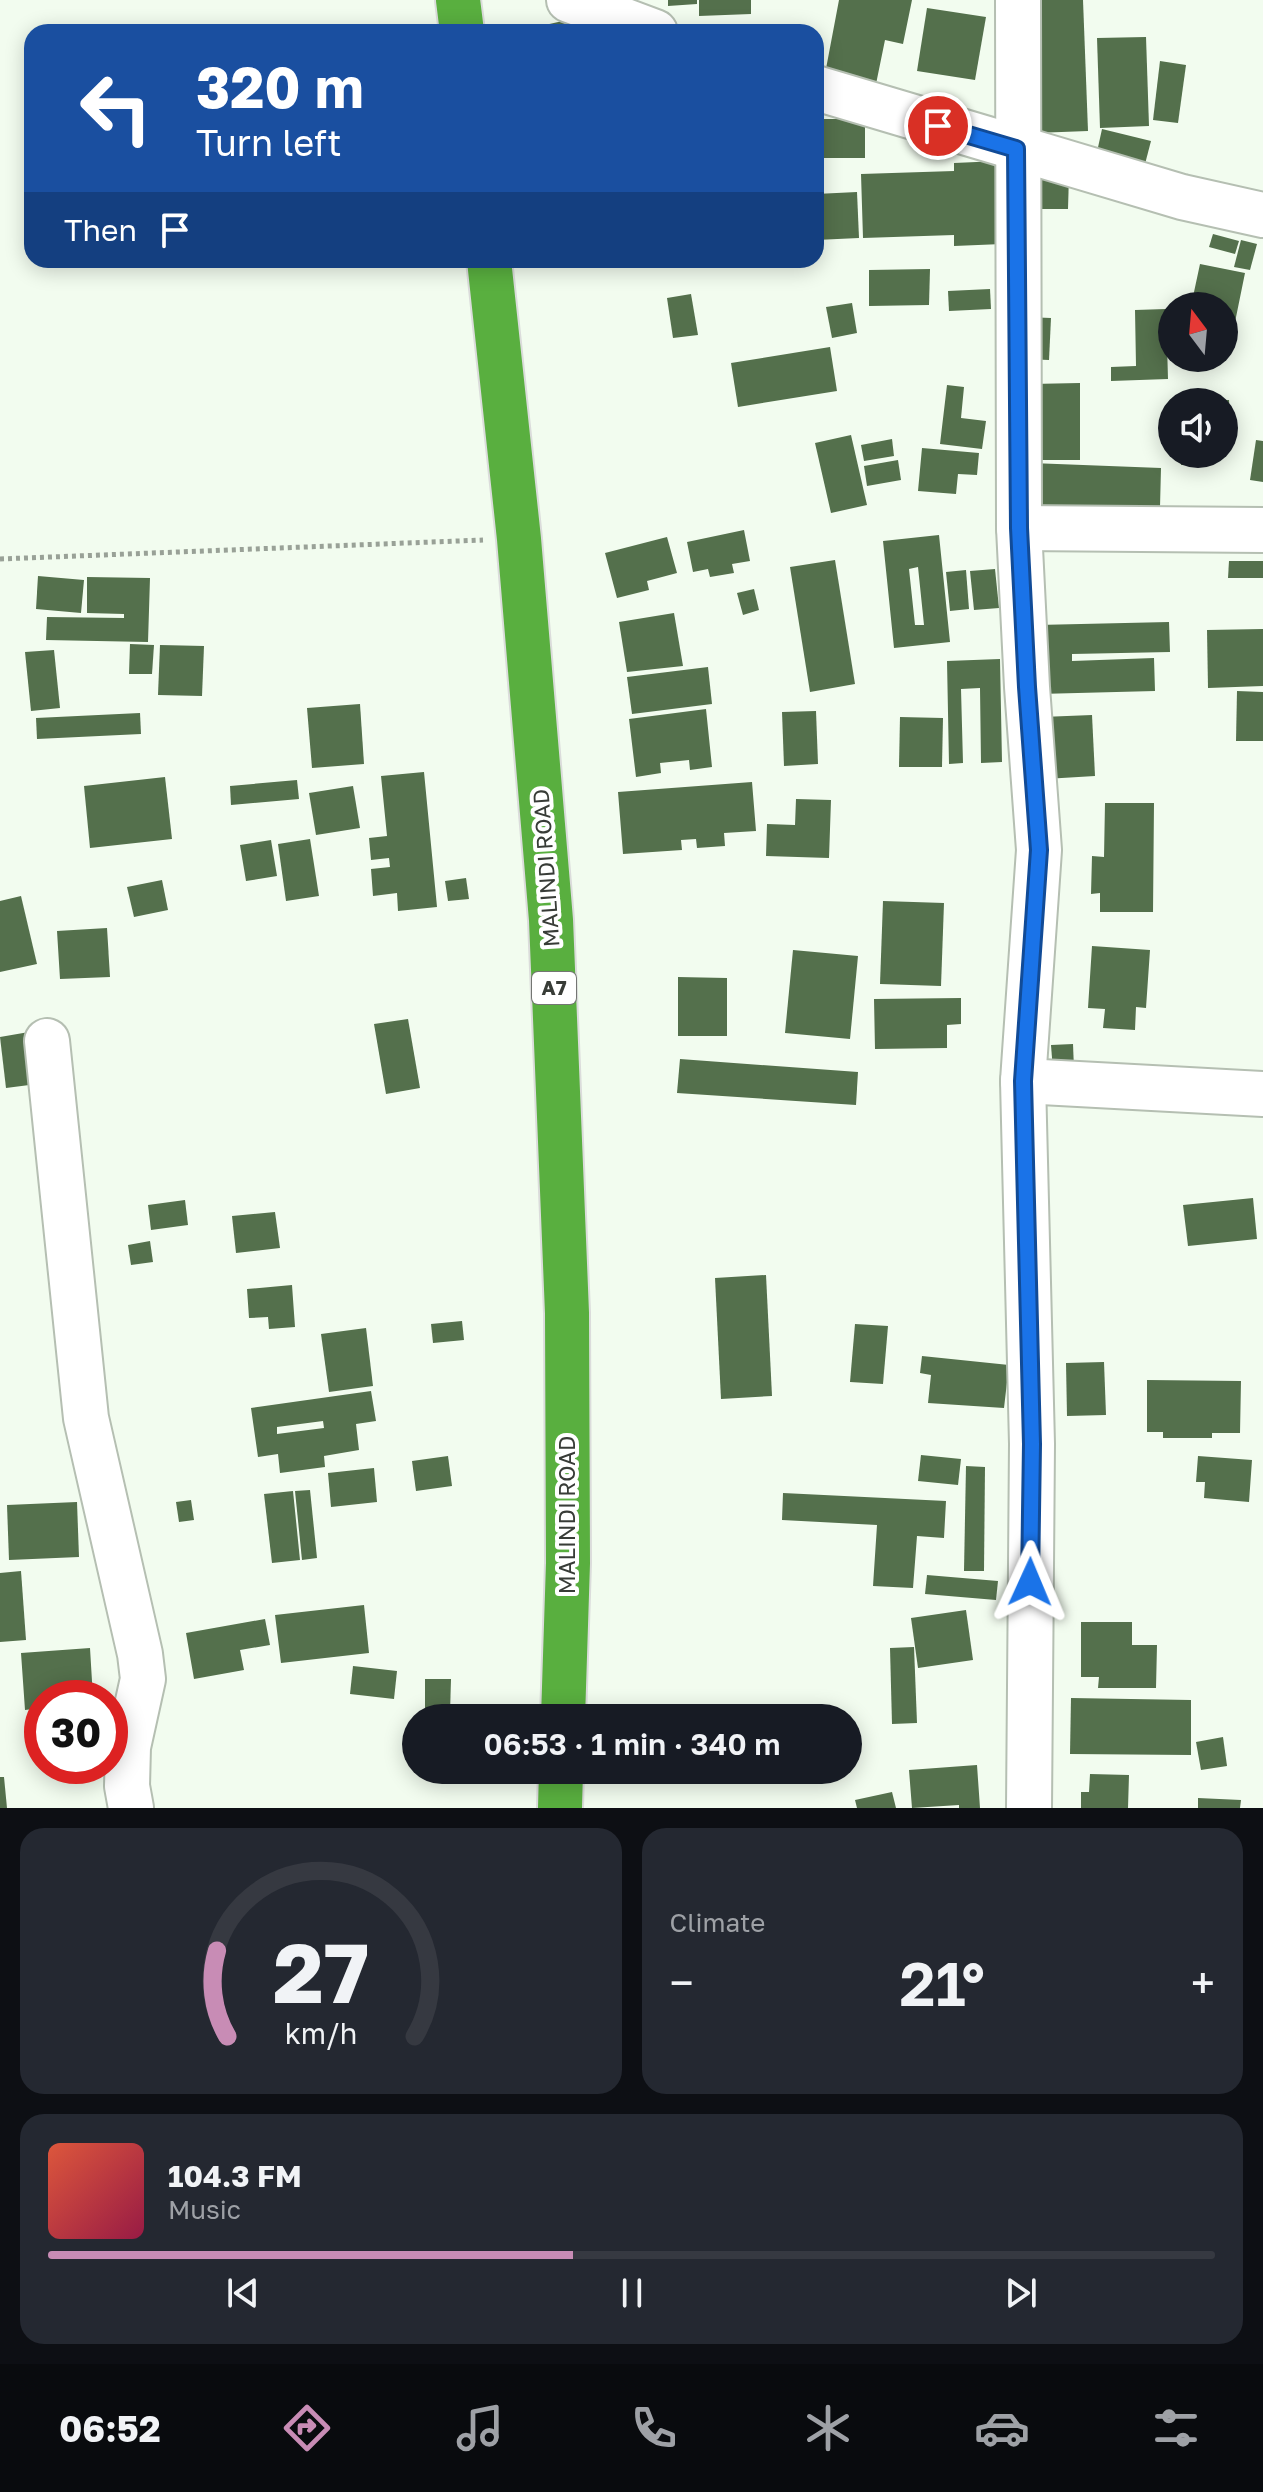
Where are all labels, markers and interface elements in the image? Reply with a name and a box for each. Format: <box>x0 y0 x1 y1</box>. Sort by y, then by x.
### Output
text: 320 m <box>196 53 364 120</box>
icon: left <box>64 56 168 160</box>
pin <box>904 92 972 160</box>
icon: arrive <box>916 104 960 148</box>
text: Turn left <box>196 121 342 164</box>
icon: arrive <box>153 208 197 252</box>
text: Then <box>64 212 137 248</box>
north arrow <box>1158 292 1238 372</box>
map controls <box>1158 292 1238 468</box>
button: sound <box>1158 388 1238 468</box>
street label: MALINDI ROAD <box>527 788 564 948</box>
road number: A7 <box>532 972 576 1004</box>
street label: MALINDI ROAD <box>553 1436 580 1594</box>
position arrow <box>988 1540 1072 1624</box>
speed limit sign: 30 <box>24 1680 128 1784</box>
text: 06:53 · 1 min · 340 m <box>484 1726 780 1762</box>
text: Climate <box>670 1907 765 1938</box>
text: 27 <box>273 1921 369 2021</box>
text: 21° <box>900 1947 985 2019</box>
text: − <box>670 1956 694 2009</box>
text: + <box>1191 1956 1215 2009</box>
text: km/h <box>284 2016 357 2050</box>
text: 104.3 FM <box>168 2158 302 2194</box>
text: Music <box>168 2194 241 2225</box>
icon: previous <box>221 2271 265 2315</box>
icon: pause <box>610 2271 654 2315</box>
icon: next <box>999 2271 1043 2315</box>
icon: directions <box>279 2400 335 2456</box>
icon: music <box>452 2400 508 2456</box>
icon: phone <box>626 2400 682 2456</box>
icon: climate <box>800 2400 856 2456</box>
icon: car <box>974 2400 1030 2456</box>
icon: filters <box>1148 2400 1204 2456</box>
text: 06:52 <box>59 2407 161 2450</box>

